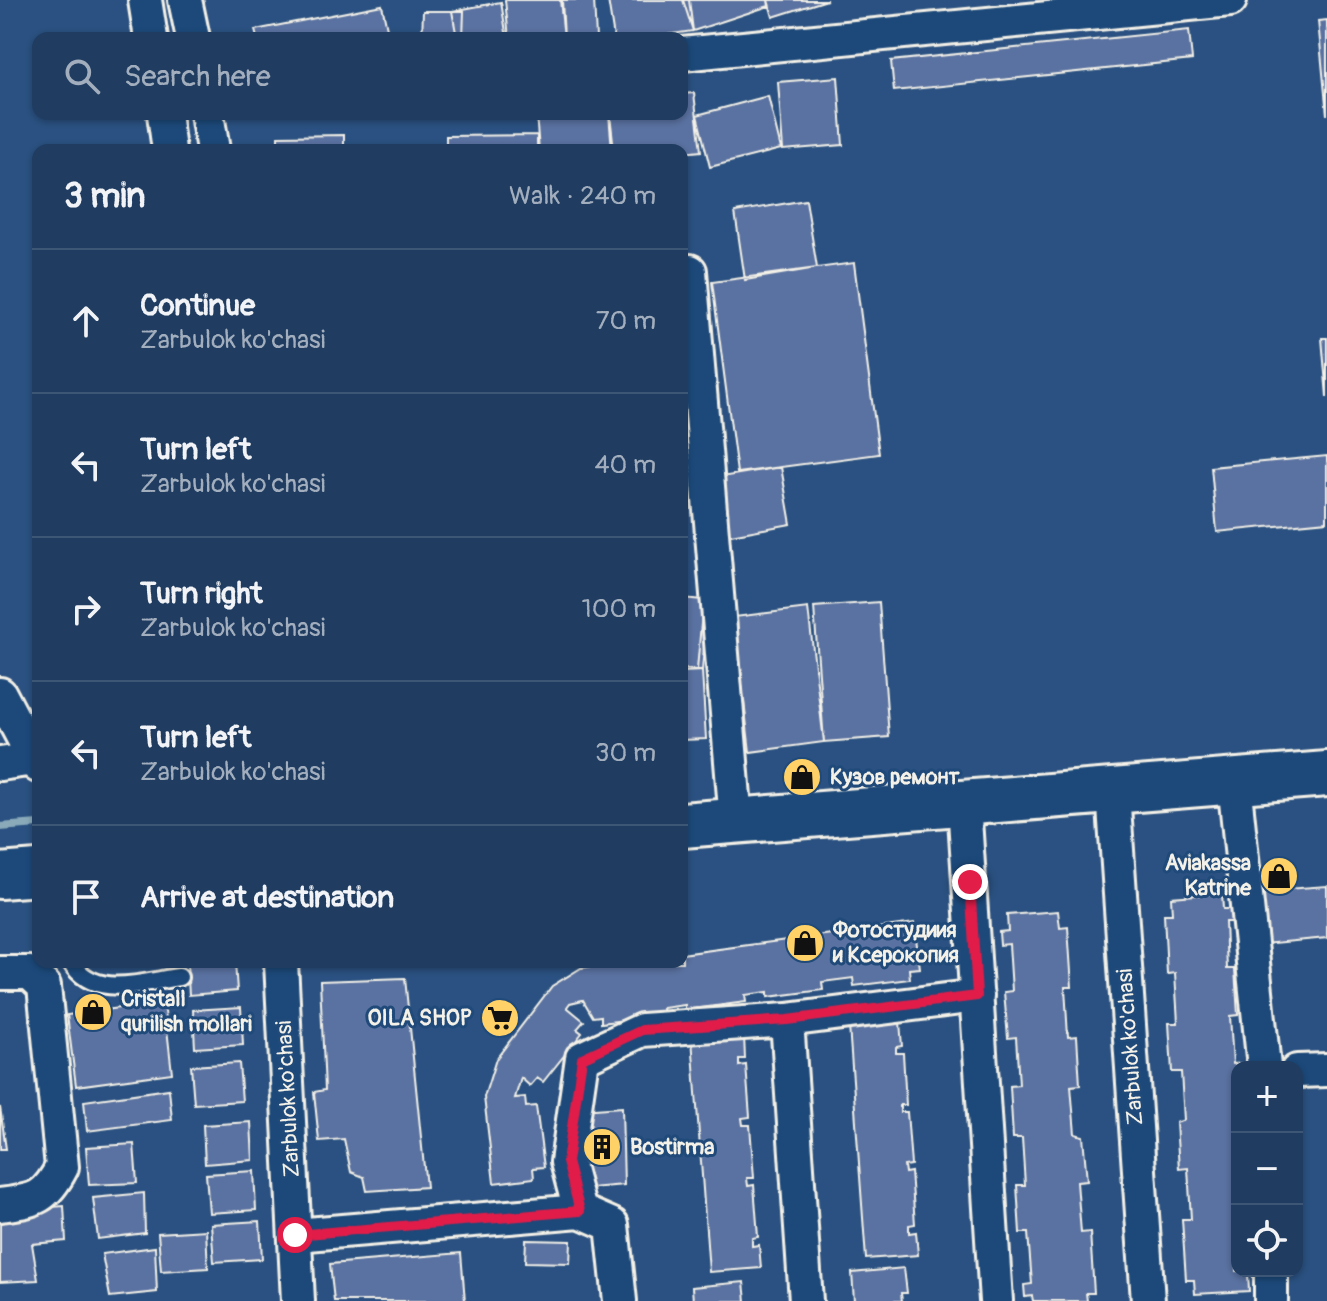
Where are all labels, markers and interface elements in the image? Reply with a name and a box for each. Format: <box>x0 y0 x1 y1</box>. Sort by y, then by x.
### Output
search box <box>32 32 688 120</box>
icon: search <box>60 54 104 98</box>
text: Search here <box>124 58 271 95</box>
text: 3 min <box>64 175 146 218</box>
text: Walk · 240 m <box>509 180 656 212</box>
text: Continue <box>140 287 255 324</box>
icon: ahead <box>64 299 108 343</box>
text: 70 m <box>596 305 656 337</box>
text: Zarbulok ko'chasi <box>140 324 325 356</box>
text: Turn left <box>140 431 251 468</box>
icon: left <box>64 443 108 487</box>
text: 40 m <box>594 449 656 481</box>
text: Zarbulok ko'chasi <box>140 468 325 500</box>
text: Turn right <box>140 575 263 612</box>
icon: right <box>64 587 108 631</box>
text: 100 m <box>582 593 656 625</box>
text: Zarbulok ko'chasi <box>140 612 325 644</box>
text: Turn left <box>140 719 251 756</box>
icon: left <box>64 731 108 775</box>
text: 30 m <box>595 737 656 769</box>
text: Zarbulok ko'chasi <box>140 756 325 788</box>
shop icon: Кузов ремонт <box>781 756 823 798</box>
place label: Кузов ремонт <box>830 763 961 791</box>
place label: Aviakassa Katrine <box>1165 849 1252 902</box>
shop icon: Aviakassa Katrine <box>1258 855 1300 897</box>
route end <box>952 864 988 900</box>
icon: arrive <box>64 875 108 919</box>
text: Arrive at destination <box>140 879 394 916</box>
place label: Фотостудиия и Ксерокопия <box>832 916 959 969</box>
shop icon: Фотостудиия и Ксерокопия <box>784 922 826 964</box>
street label: Zarbulok ko'chasi <box>1111 968 1149 1126</box>
place label: Cristall qurilish mollari <box>121 985 252 1038</box>
shop icon: Cristall qurilish mollari <box>72 991 114 1033</box>
supermarket icon: OILA SHOP <box>479 997 521 1039</box>
place label: OILA SHOP <box>367 1004 472 1032</box>
street label: Zarbulok ko'chasi <box>270 1020 306 1178</box>
map controls <box>1231 1061 1303 1277</box>
button: + <box>1231 1061 1303 1133</box>
building icon: Bostirma <box>581 1126 623 1168</box>
place label: Bostirma <box>630 1133 715 1161</box>
button: − <box>1231 1133 1303 1205</box>
button: locate <box>1231 1205 1303 1277</box>
route start <box>277 1217 313 1253</box>

